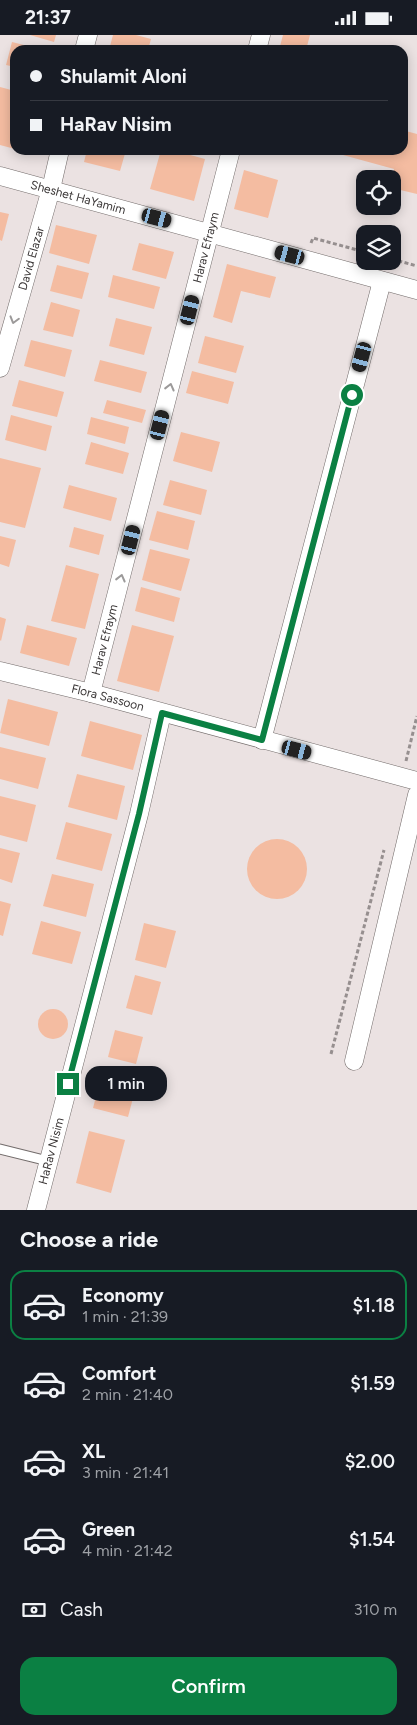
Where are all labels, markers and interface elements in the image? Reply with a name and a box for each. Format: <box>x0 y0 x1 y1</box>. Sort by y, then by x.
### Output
text: 21:37 <box>25 6 71 29</box>
text: Shulamit Aloni <box>60 65 187 88</box>
text: HaRav Nisim <box>60 113 172 136</box>
map controls <box>356 170 401 270</box>
button: locate <box>356 170 401 215</box>
street label: Sheshet HaYamim <box>29 178 127 217</box>
car <box>140 207 173 229</box>
street label: Harav Efraym <box>190 211 222 284</box>
street label: David Elazar <box>16 225 47 292</box>
button: layers <box>356 225 401 270</box>
car <box>273 244 306 266</box>
car <box>179 294 200 326</box>
one-way arrow <box>9 315 19 324</box>
car <box>350 341 373 373</box>
one-way arrow <box>164 382 175 391</box>
route start <box>341 384 363 406</box>
car <box>149 409 170 441</box>
car <box>120 524 141 556</box>
one-way arrow <box>115 574 126 583</box>
street label: Harav Efraym <box>89 603 121 677</box>
street label: Flora Sassoon <box>70 682 146 714</box>
car <box>280 739 313 761</box>
callout: 1 min <box>86 1067 168 1101</box>
route end <box>57 1073 79 1095</box>
text: 1 min <box>107 1074 145 1093</box>
street label: HaRav Nisim <box>36 1116 67 1186</box>
text: Choose a ride <box>20 1226 158 1253</box>
icon: car <box>22 1283 67 1328</box>
text: Economy <box>82 1284 164 1307</box>
text: $1.18 <box>352 1294 395 1317</box>
text: 1 min · 21:39 <box>82 1307 168 1326</box>
icon: car <box>22 1361 67 1406</box>
text: Comfort <box>82 1362 157 1385</box>
text: $1.59 <box>350 1372 395 1395</box>
text: 2 min · 21:40 <box>82 1385 173 1404</box>
icon: car <box>22 1439 67 1484</box>
text: XL <box>82 1440 105 1463</box>
text: $2.00 <box>345 1450 395 1473</box>
text: 3 min · 21:41 <box>82 1463 169 1482</box>
icon: car <box>22 1517 67 1562</box>
text: Green <box>82 1518 135 1541</box>
text: $1.54 <box>349 1528 395 1551</box>
text: 4 min · 21:42 <box>82 1541 173 1560</box>
icon: cash <box>20 1596 48 1624</box>
text: Cash <box>60 1598 103 1621</box>
text: 310 m <box>354 1600 397 1619</box>
button: Confirm <box>20 1657 397 1715</box>

